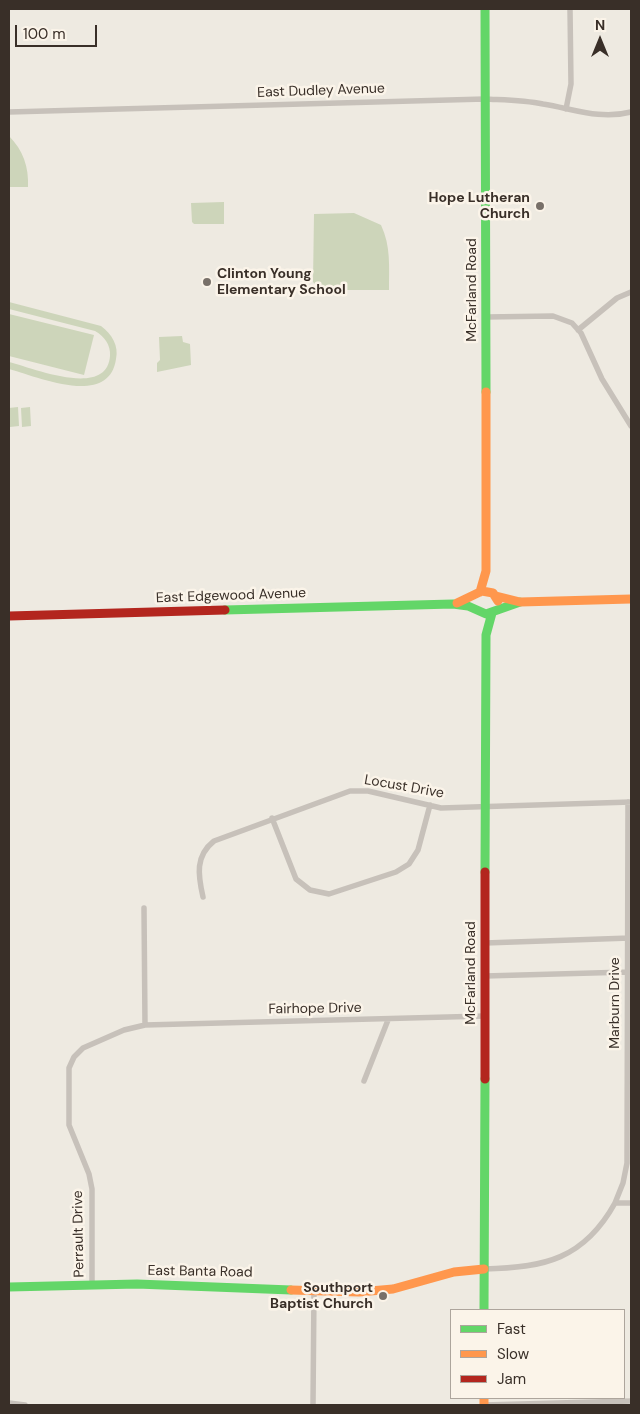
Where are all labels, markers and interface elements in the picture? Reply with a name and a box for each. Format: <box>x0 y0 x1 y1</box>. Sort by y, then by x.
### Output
scale bar <box>18 15 100 47</box>
north arrow <box>575 15 625 65</box>
text: N <box>595 16 605 34</box>
text: 100 m <box>23 24 66 44</box>
street label: East Dudley Avenue <box>257 80 385 102</box>
place label: Hope Lutheran Church <box>428 190 530 222</box>
marker: Hope Lutheran Church <box>534 200 546 212</box>
street label: McFarland Road <box>464 238 480 342</box>
place label: Clinton Young Elementary School <box>217 266 346 298</box>
marker: Clinton Young Elementary School <box>201 276 213 288</box>
street label: East Edgewood Avenue <box>156 585 306 607</box>
street label: Locust Drive <box>363 772 445 802</box>
street label: McFarland Road <box>463 921 479 1025</box>
street label: Marburn Drive <box>607 957 623 1049</box>
street label: Fairhope Drive <box>268 1000 362 1018</box>
street label: Perrault Drive <box>70 1190 88 1278</box>
street label: East Banta Road <box>147 1263 253 1281</box>
place label: Southport Baptist Church <box>270 1280 373 1312</box>
marker: Southport Baptist Church <box>377 1290 389 1302</box>
legend <box>450 1309 625 1399</box>
text: Fast <box>497 1319 526 1339</box>
text: Slow <box>497 1344 529 1364</box>
text: Jam <box>497 1369 526 1389</box>

